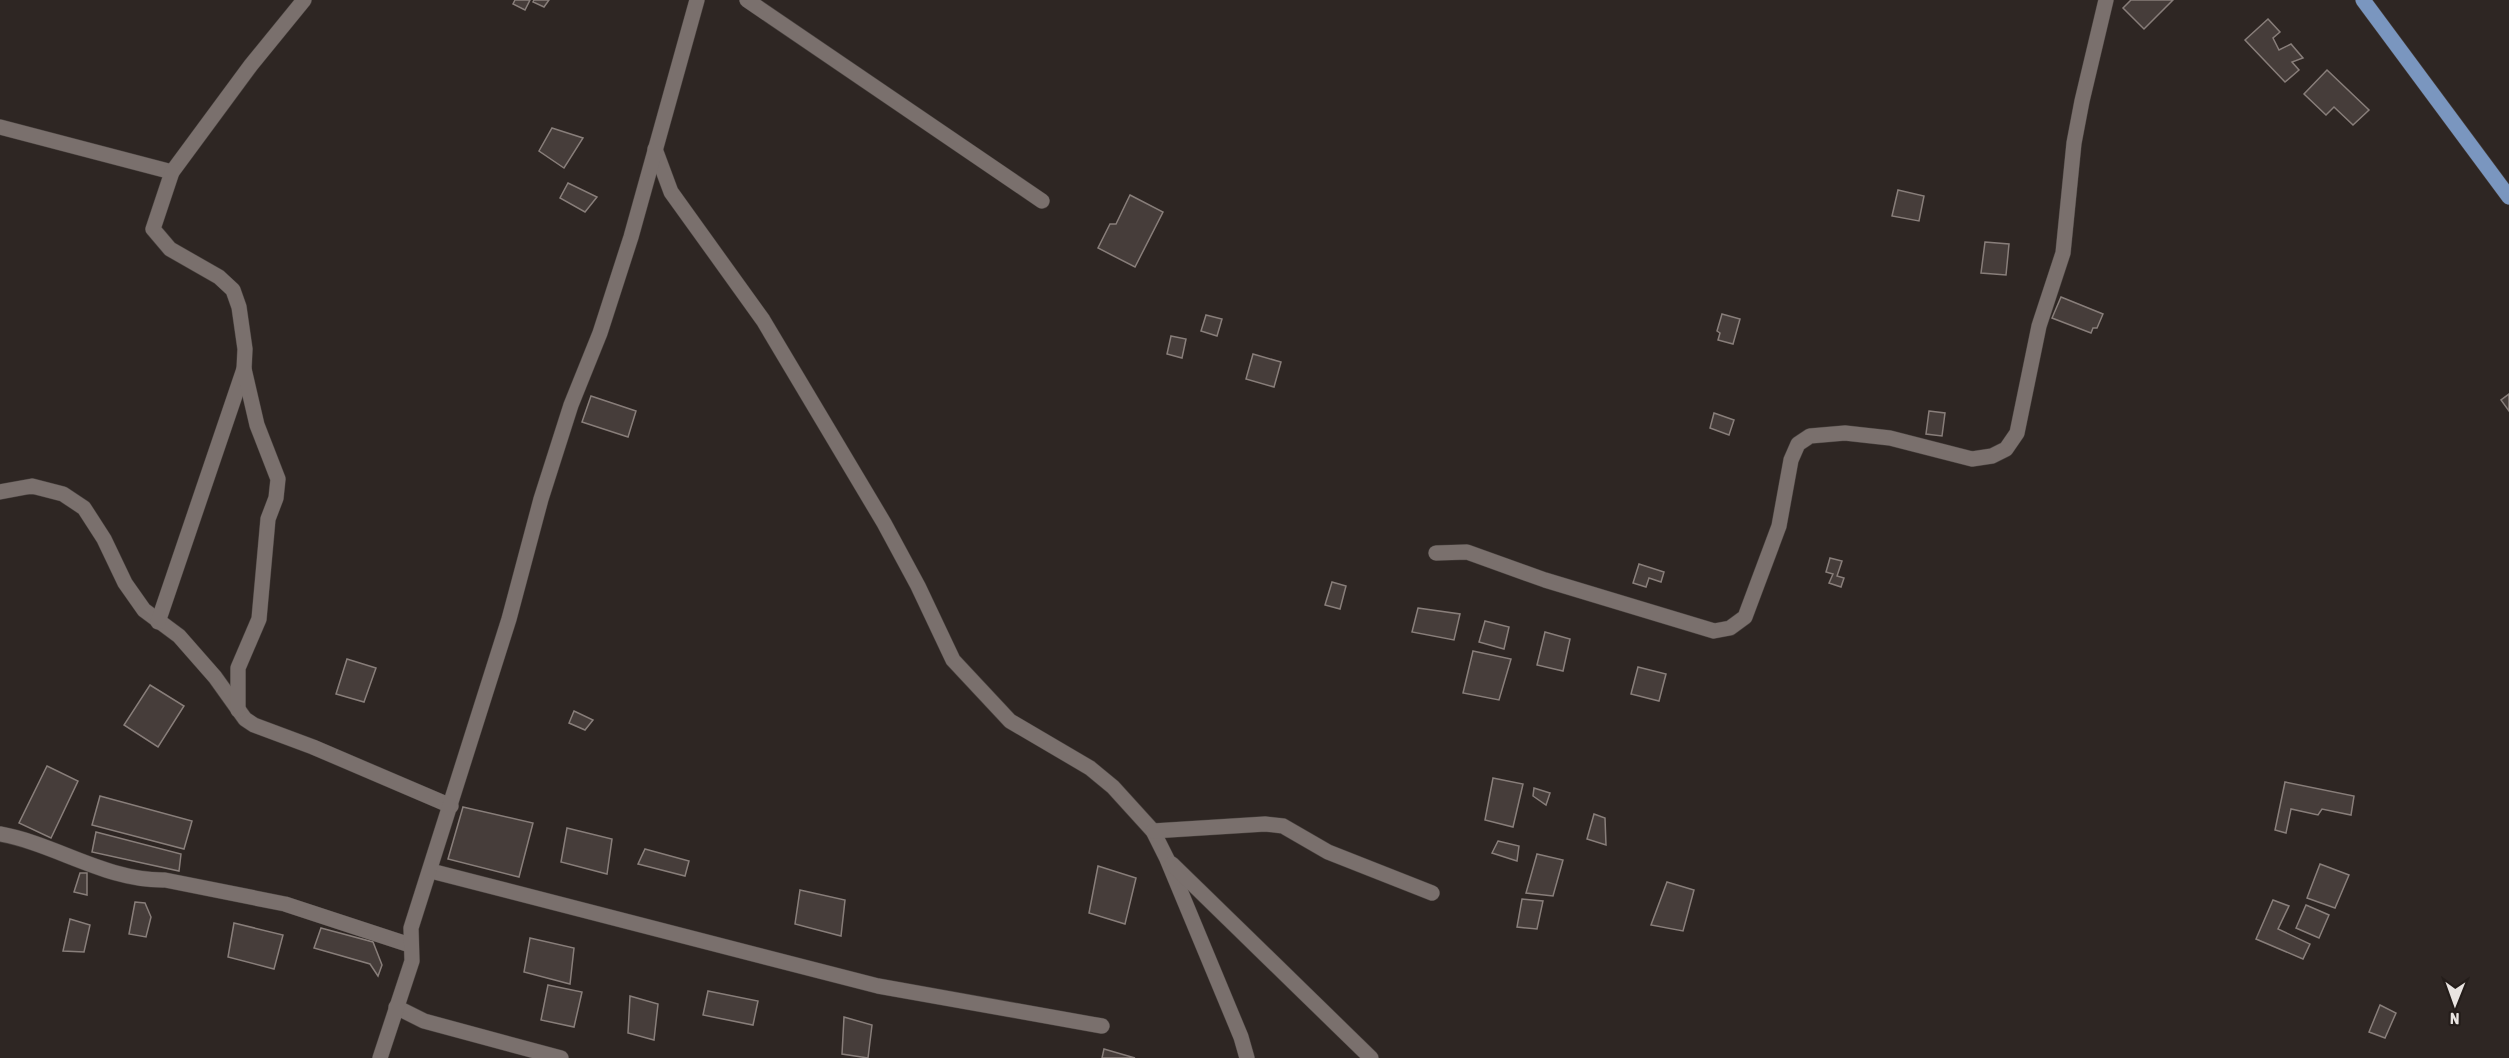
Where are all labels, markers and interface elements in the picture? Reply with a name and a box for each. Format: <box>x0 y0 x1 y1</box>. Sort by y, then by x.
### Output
north arrow <box>2425 974 2485 1034</box>
text: N <box>2450 1010 2460 1028</box>

